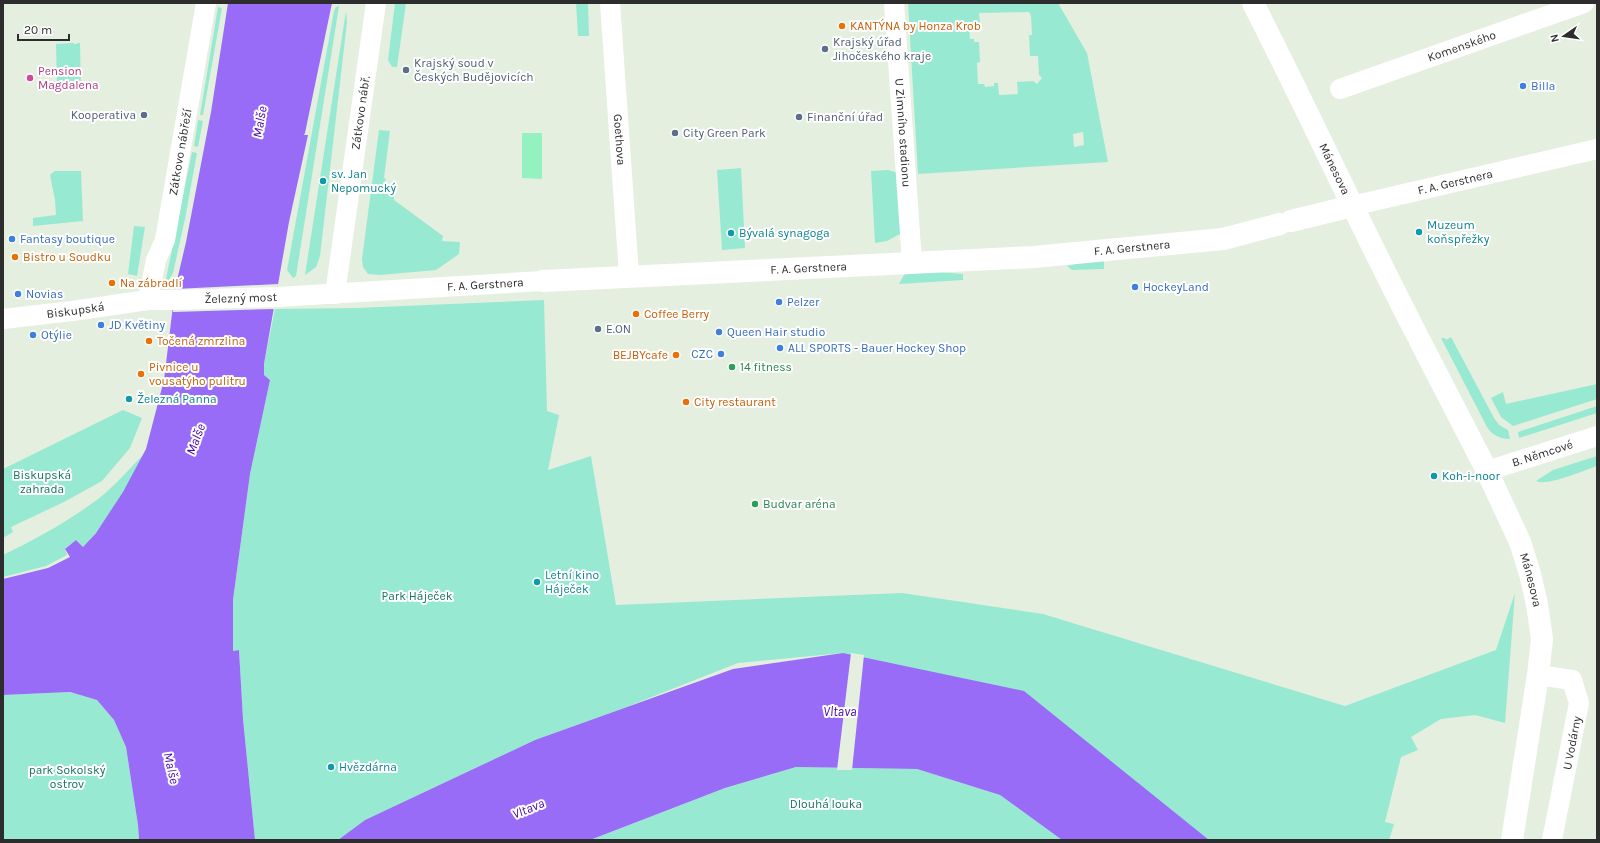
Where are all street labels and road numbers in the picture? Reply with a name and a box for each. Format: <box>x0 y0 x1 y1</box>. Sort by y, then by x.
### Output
street label: Komenského <box>1426 28 1498 65</box>
street label: Zátkovo nábř. <box>348 75 373 151</box>
street label: U Zimního stadionu <box>892 78 914 188</box>
street label: Zátkovo nábřeží <box>166 107 195 196</box>
street label: Goethova <box>611 114 628 166</box>
street label: Mánesova <box>1316 141 1353 197</box>
street label: F. A. Gerstnera <box>1416 166 1494 197</box>
street label: F. A. Gerstnera <box>1093 237 1171 258</box>
street label: F. A. Gerstnera <box>770 259 847 277</box>
street label: F. A. Gerstnera <box>447 275 524 294</box>
street label: Železný most <box>204 290 278 306</box>
street label: Biskupská <box>46 299 105 321</box>
street label: B. Němcové <box>1510 437 1574 470</box>
street label: Mánesova <box>1517 551 1544 608</box>
street label: U Vodárny <box>1560 715 1584 771</box>

